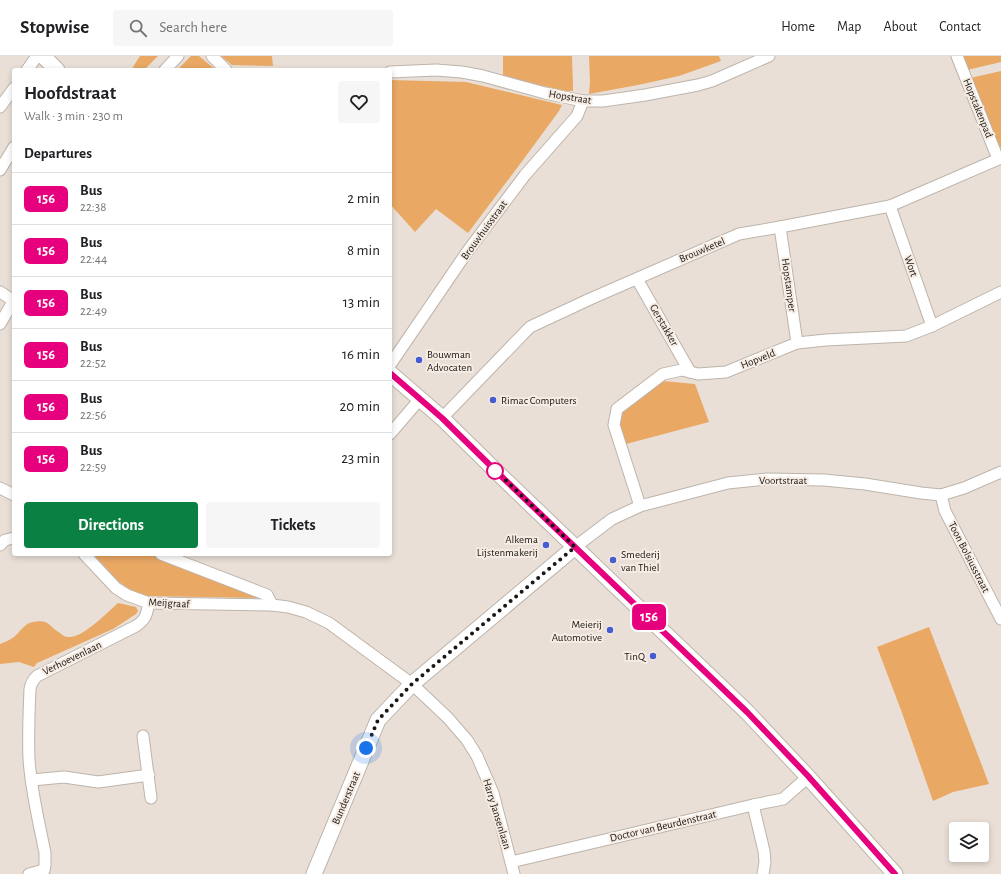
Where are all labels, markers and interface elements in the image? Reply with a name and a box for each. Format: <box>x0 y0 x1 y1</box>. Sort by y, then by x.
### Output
search box <box>113 10 393 46</box>
icon: search <box>127 17 149 39</box>
text: Stopwise <box>20 18 89 37</box>
text: Search here <box>159 20 227 35</box>
text: Home <box>781 20 815 34</box>
text: Map <box>837 20 861 34</box>
text: About <box>883 20 917 34</box>
text: Contact <box>939 20 981 34</box>
street label: Hopstakenpad <box>961 77 995 140</box>
button: heart <box>338 81 380 123</box>
text: Hoofdstraat <box>24 84 116 103</box>
street label: Hopstraat <box>548 88 593 106</box>
text: Walk · 3 min · 230 m <box>24 110 123 123</box>
text: Departures <box>24 146 92 161</box>
text: Bus <box>80 183 102 198</box>
text: 2 min <box>347 191 380 206</box>
text: 156 <box>37 192 55 206</box>
street label: Brouwhuisstraat <box>459 198 509 262</box>
text: 22:38 <box>80 201 106 214</box>
text: Bus <box>80 235 102 250</box>
street label: Brouwketel <box>677 235 727 265</box>
text: 8 min <box>347 243 380 258</box>
text: 156 <box>37 244 55 258</box>
text: 22:44 <box>80 253 107 266</box>
street label: Wort <box>902 254 920 279</box>
street label: Hopstamper <box>780 258 798 313</box>
text: Bus <box>80 287 102 302</box>
text: 13 min <box>343 295 380 310</box>
text: 156 <box>37 296 55 310</box>
street label: Gerstakker <box>648 302 681 348</box>
text: 22:49 <box>80 305 107 318</box>
text: Bus <box>80 339 102 354</box>
text: 16 min <box>342 347 380 362</box>
street label: Hopveld <box>739 347 777 371</box>
text: 156 <box>37 348 55 362</box>
place label: Bouwman Advocaten <box>427 349 472 373</box>
marker: Bouwman Advocaten <box>414 355 424 365</box>
text: 22:52 <box>80 357 106 370</box>
text: Bus <box>80 391 102 406</box>
marker: Rimac Computers <box>488 395 498 405</box>
place label: Rimac Computers <box>501 395 577 406</box>
text: 20 min <box>339 399 380 414</box>
text: 156 <box>37 400 55 414</box>
text: 22:56 <box>80 409 106 422</box>
text: Bus <box>80 443 102 458</box>
text: 23 min <box>341 451 380 466</box>
text: 156 <box>37 452 55 466</box>
text: 22:59 <box>80 461 106 474</box>
unlabelled marker <box>486 462 504 480</box>
street label: Voortstraat <box>759 475 808 486</box>
button: Directions <box>24 502 198 548</box>
button: Tickets <box>206 502 380 548</box>
street label: Toon Bolsiusstraat <box>946 520 992 595</box>
place label: Alkema Lijstenmakerij <box>477 534 538 558</box>
marker: Alkema Lijstenmakerij <box>541 540 551 550</box>
place label: Smederij van Thiel <box>621 549 660 573</box>
marker: Smederij van Thiel <box>608 555 618 565</box>
street label: Meijgraaf <box>148 596 191 610</box>
line badge: 156 <box>626 604 672 630</box>
text: 156 <box>640 610 658 624</box>
place label: Meierij Automotive <box>552 619 602 643</box>
marker: Meierij Automotive <box>605 625 615 635</box>
street label: Verhoevenlaan <box>41 639 103 677</box>
place label: TinQ <box>624 651 647 662</box>
marker: TinQ <box>648 651 658 661</box>
your location <box>356 738 376 758</box>
street label: Bunderstraat <box>330 770 362 826</box>
street label: Harry Jansenlaan <box>481 777 513 851</box>
street label: Doctor van Beurdenstraat <box>609 808 718 844</box>
map controls <box>949 822 989 862</box>
button: layers <box>949 822 989 862</box>

